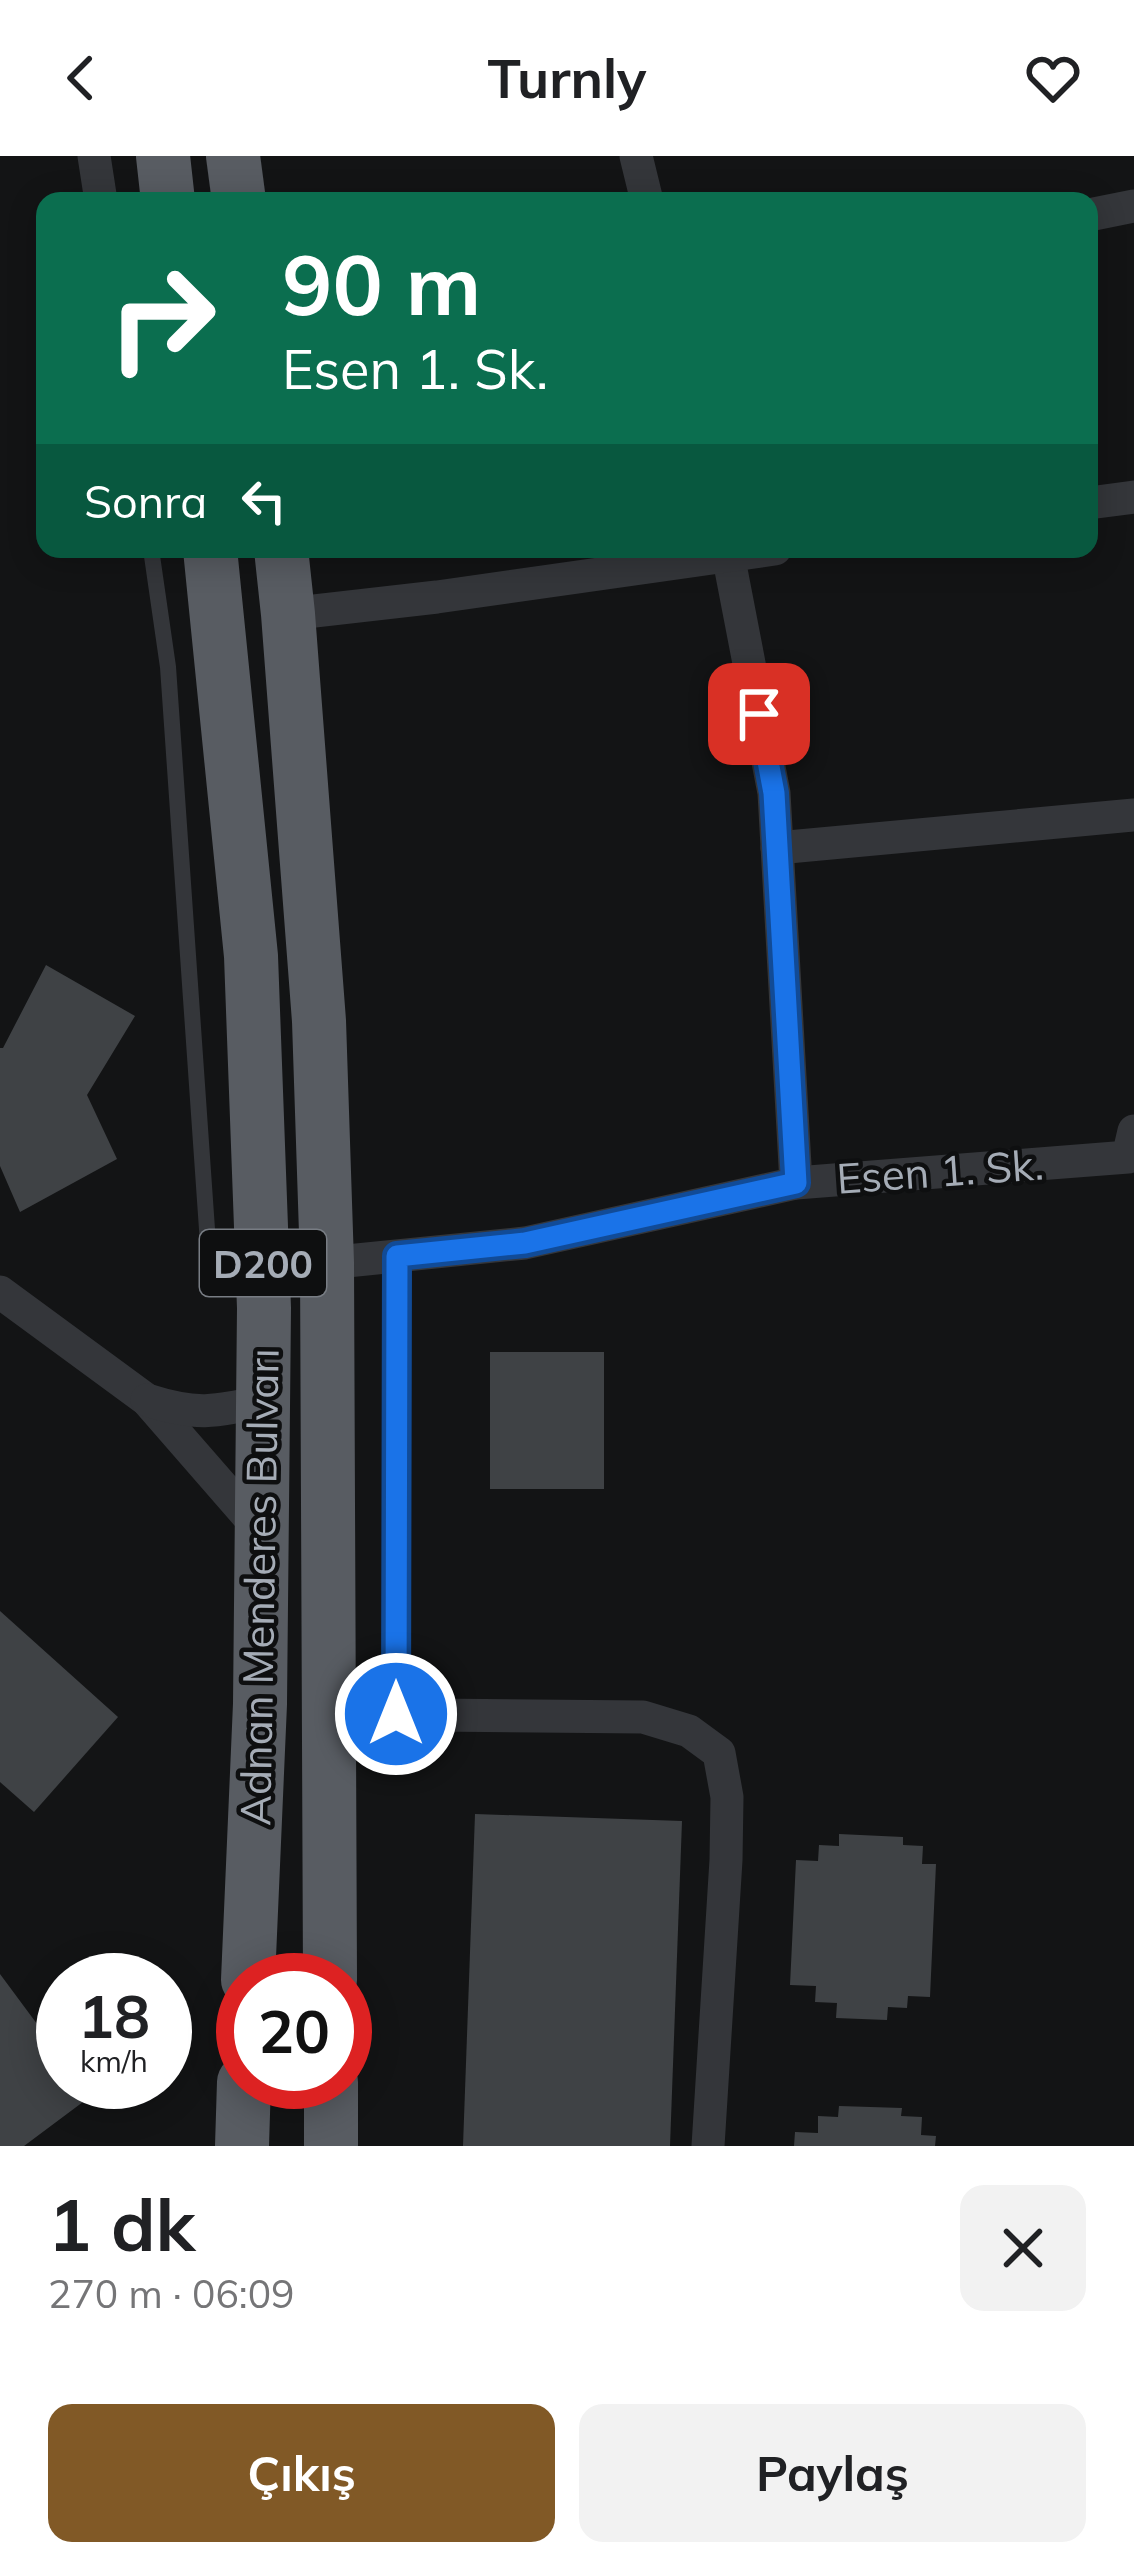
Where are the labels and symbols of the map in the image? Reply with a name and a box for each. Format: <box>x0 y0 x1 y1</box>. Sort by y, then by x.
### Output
pin <box>708 663 810 765</box>
street label: Esen 1. Sk. <box>835 1137 1045 1205</box>
road number: D200 <box>200 1230 326 1296</box>
street label: Adnan Menderes Bulvarı <box>228 1348 290 1826</box>
position arrow <box>333 1651 459 1777</box>
speed limit sign: 20 <box>216 1953 372 2109</box>

